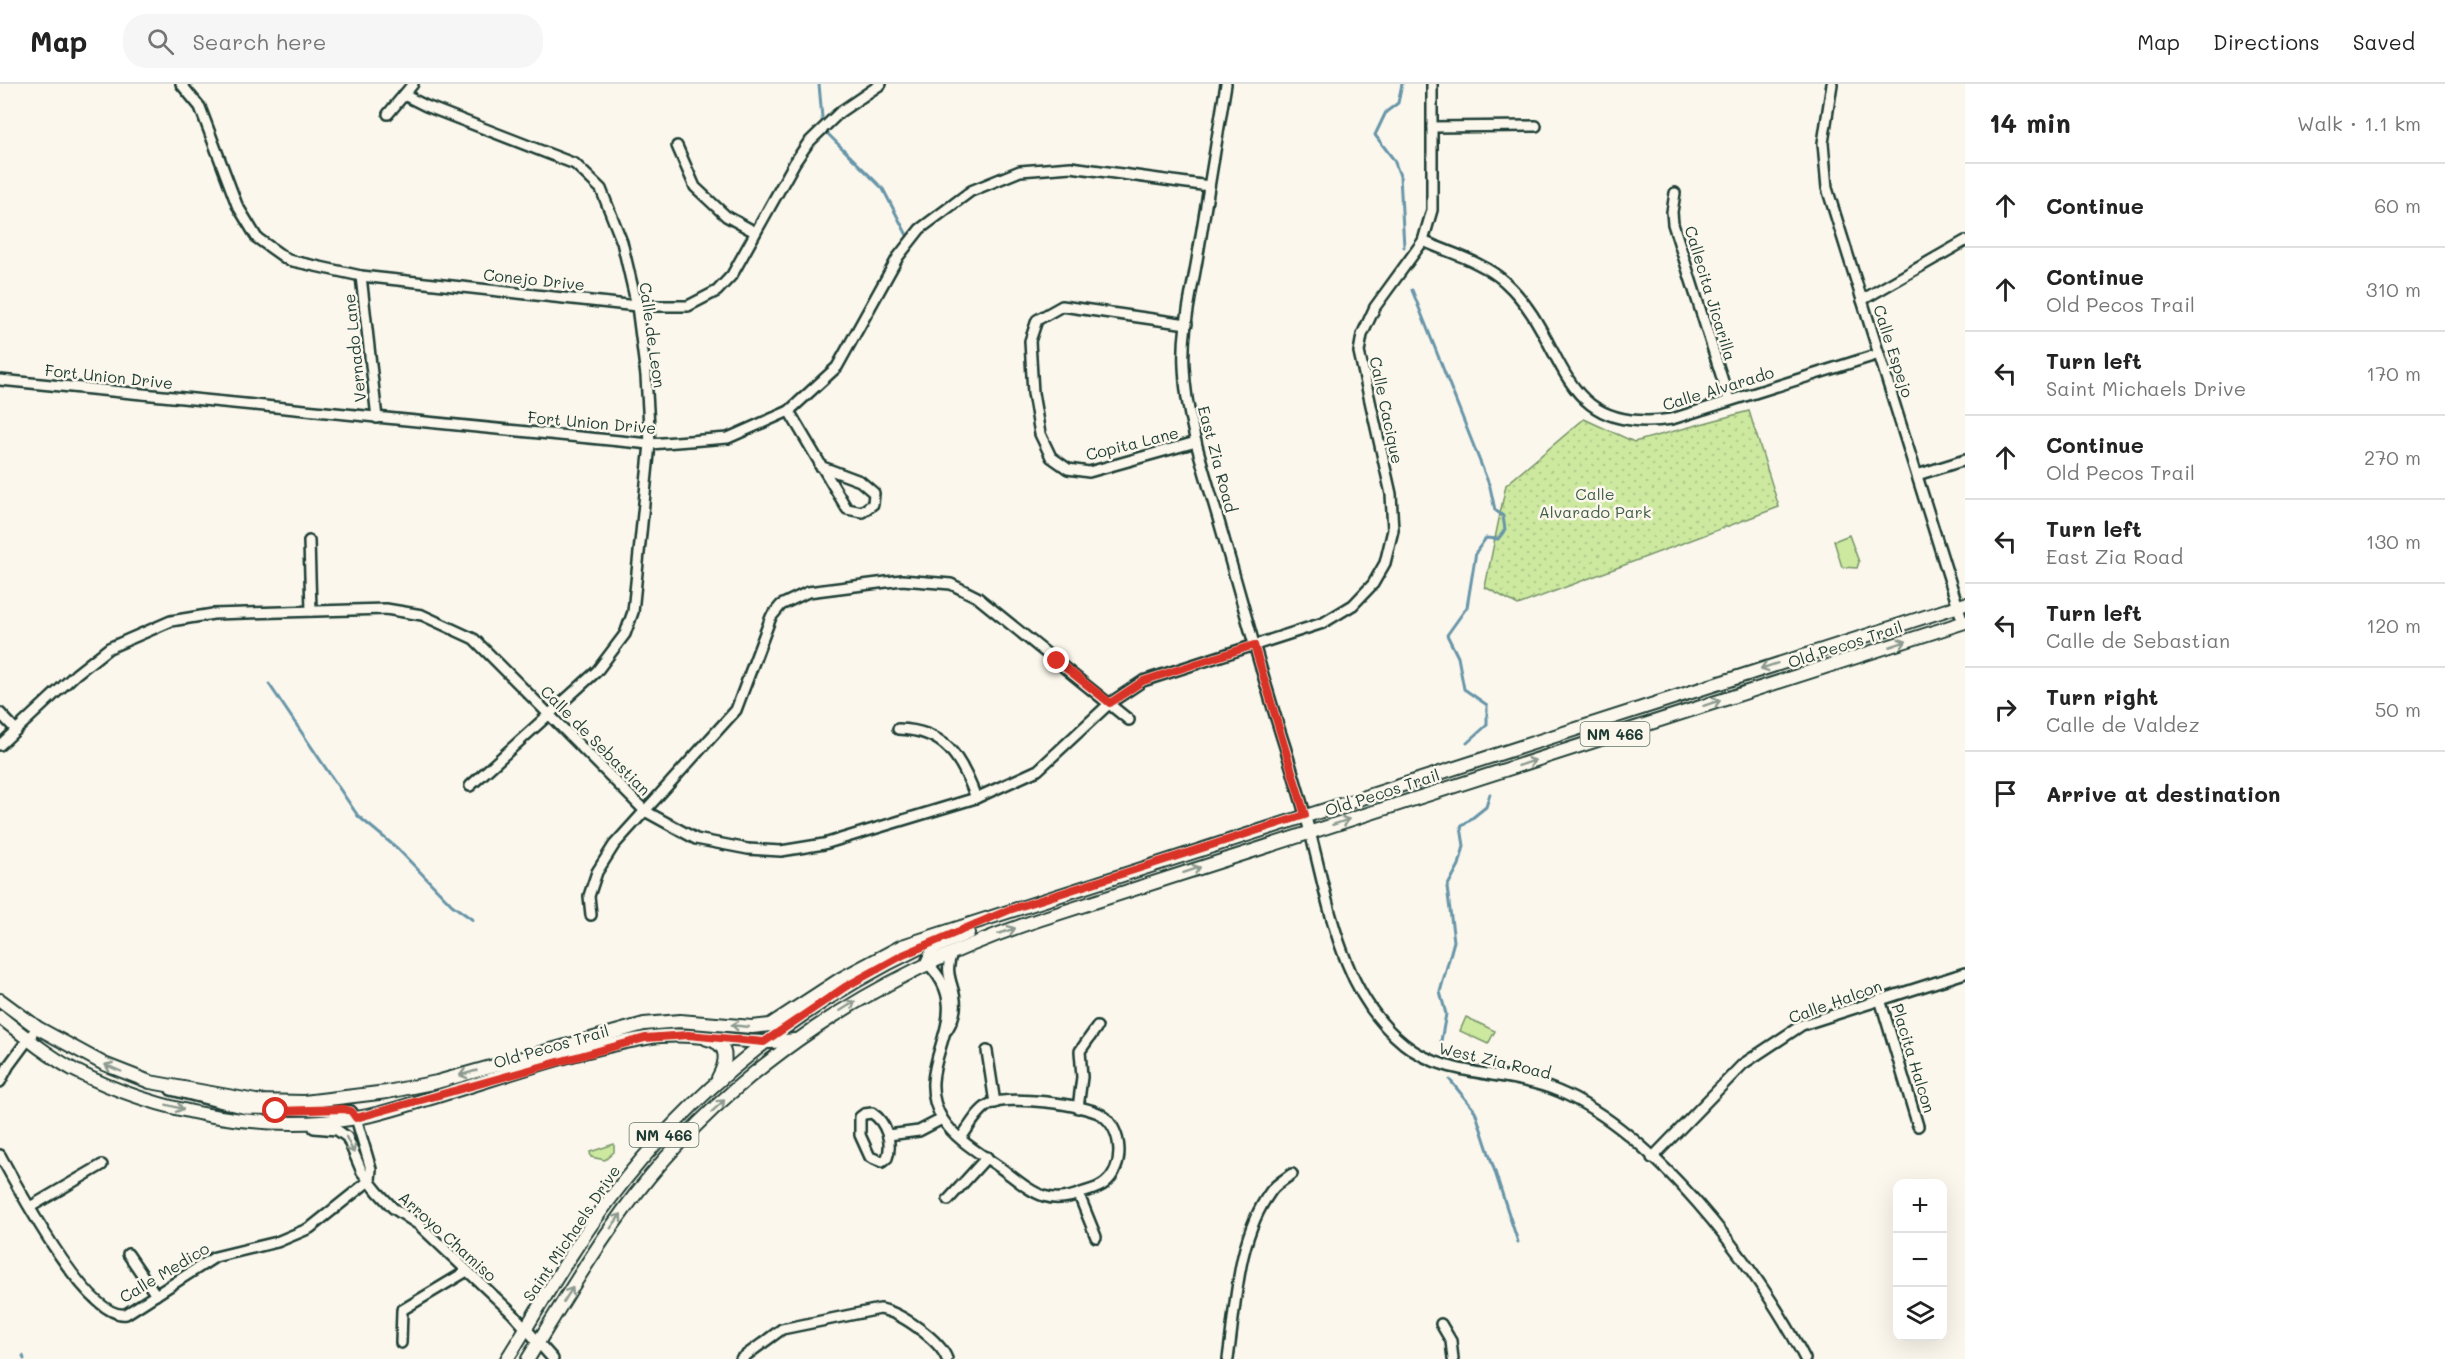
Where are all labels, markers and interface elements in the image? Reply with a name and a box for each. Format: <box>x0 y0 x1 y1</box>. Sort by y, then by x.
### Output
search box <box>123 14 543 68</box>
text: Map <box>30 23 87 59</box>
icon: search <box>144 25 177 58</box>
text: Search here <box>192 27 326 56</box>
text: Map <box>2137 28 2180 55</box>
text: Directions <box>2213 28 2320 55</box>
text: Saved <box>2353 28 2415 55</box>
text: 14 min <box>1989 106 2071 140</box>
text: Walk · 1.1 km <box>2297 110 2421 136</box>
icon: ahead <box>1989 189 2022 222</box>
text: Continue <box>2046 191 2144 220</box>
text: 60 m <box>2374 192 2421 218</box>
street label: Callecita Jicarilla <box>1681 223 1741 363</box>
text: Continue <box>2046 262 2144 291</box>
street label: Conejo Drive <box>482 263 586 295</box>
icon: ahead <box>1989 273 2022 306</box>
text: 310 m <box>2366 276 2421 302</box>
street label: Calle de Leon <box>635 281 671 389</box>
text: Old Pecos Trail <box>2046 291 2195 317</box>
street label: Vernado Lane <box>338 293 370 403</box>
street label: Calle Espejo <box>1869 302 1919 400</box>
text: Turn left <box>2046 346 2142 375</box>
street label: Calle Cacique <box>1365 354 1409 466</box>
icon: left <box>1989 357 2022 390</box>
street label: Fort Union Drive <box>44 359 174 393</box>
text: 170 m <box>2366 360 2421 386</box>
street label: Calle Alvarado <box>1660 361 1776 415</box>
text: Saint Michaels Drive <box>2046 375 2246 401</box>
street label: East Zia Road <box>1194 403 1242 515</box>
street label: Fort Union Drive <box>527 406 657 438</box>
street label: Copita Lane <box>1083 421 1181 465</box>
text: Continue <box>2046 430 2144 459</box>
icon: ahead <box>1989 441 2022 474</box>
text: 270 m <box>2364 444 2421 470</box>
text: Old Pecos Trail <box>2046 459 2195 485</box>
park label: Calle Alvarado Park <box>1539 483 1651 522</box>
text: Turn left <box>2046 514 2142 543</box>
icon: left <box>1989 525 2022 558</box>
text: 130 m <box>2366 528 2421 554</box>
text: East Zia Road <box>2046 543 2183 569</box>
text: Turn left <box>2046 598 2142 627</box>
icon: left <box>1989 609 2022 642</box>
text: 120 m <box>2366 612 2421 638</box>
street label: Old Pecos Trail <box>1785 616 1905 672</box>
text: Calle de Sebastian <box>2046 627 2230 653</box>
one-way arrow <box>1888 638 1907 649</box>
route end <box>1043 647 1069 673</box>
one-way arrow <box>1760 662 1779 673</box>
street label: Calle de Sebastian <box>537 681 655 799</box>
text: Turn right <box>2046 682 2158 711</box>
icon: right <box>1989 693 2022 726</box>
text: 50 m <box>2375 696 2421 722</box>
one-way arrow <box>1702 697 1721 708</box>
text: Calle de Valdez <box>2046 711 2200 737</box>
road number: NM 466 <box>1580 722 1650 746</box>
one-way arrow <box>1517 756 1536 767</box>
street label: Old Pecos Trail <box>1322 764 1442 820</box>
icon: arrive <box>1989 777 2022 810</box>
text: Arrive at destination <box>2046 779 2281 808</box>
one-way arrow <box>1331 816 1350 827</box>
one-way arrow <box>1182 864 1201 875</box>
one-way arrow <box>997 924 1015 935</box>
street label: Calle Halcon <box>1786 974 1884 1028</box>
one-way arrow <box>839 1000 856 1012</box>
street label: Placita Halcon <box>1887 1001 1941 1115</box>
street label: Old Pecos Trail <box>491 1019 611 1073</box>
one-way arrow <box>731 1020 751 1031</box>
street label: West Zia Road <box>1437 1037 1553 1083</box>
one-way arrow <box>104 1061 122 1073</box>
one-way arrow <box>459 1067 478 1079</box>
route start <box>262 1097 288 1123</box>
one-way arrow <box>710 1099 725 1113</box>
one-way arrow <box>166 1102 185 1114</box>
road number: NM 466 <box>630 1123 698 1147</box>
one-way arrow <box>345 1136 357 1154</box>
street label: Saint Michaels Drive <box>518 1161 624 1305</box>
map controls <box>1893 1179 1947 1341</box>
button: + <box>1893 1179 1947 1233</box>
street label: Arroyo Chamiso <box>395 1186 501 1286</box>
one-way arrow <box>610 1213 623 1229</box>
button: − <box>1893 1233 1947 1287</box>
street label: Calle Medico <box>115 1237 213 1307</box>
one-way arrow <box>562 1287 574 1304</box>
button: layers <box>1893 1287 1947 1341</box>

